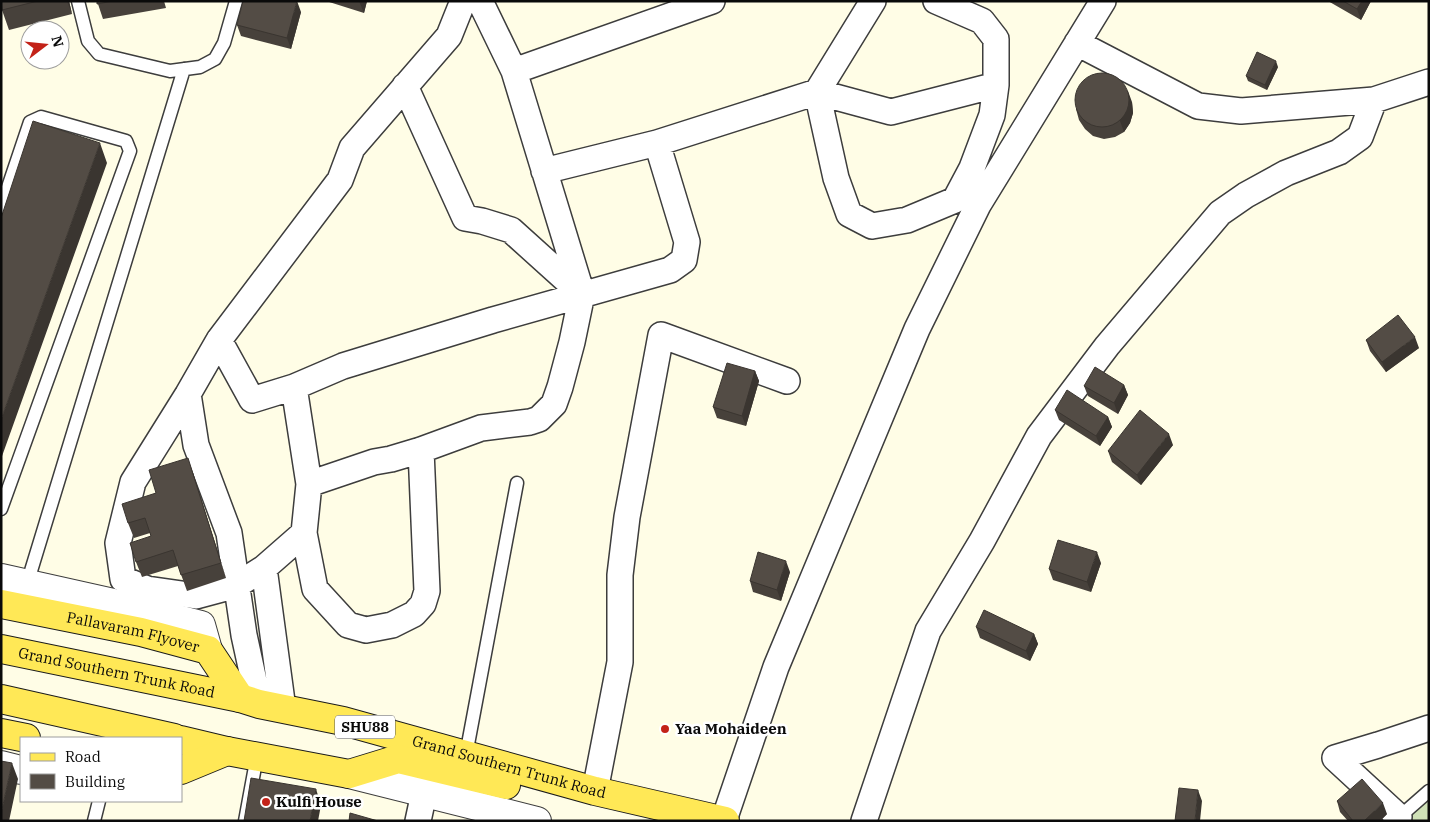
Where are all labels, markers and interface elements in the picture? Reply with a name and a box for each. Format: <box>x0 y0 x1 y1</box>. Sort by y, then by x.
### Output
north arrow <box>20 20 70 70</box>
text: N <box>47 34 68 49</box>
street label: Pallavaram Flyover <box>65 607 202 656</box>
street label: Grand Southern Trunk Road <box>17 643 217 702</box>
road number: SHU88 <box>335 716 395 739</box>
place label: Yaa Mohaideen <box>675 719 787 738</box>
marker: Yaa Mohaideen <box>659 723 671 735</box>
street label: Grand Southern Trunk Road <box>410 731 608 802</box>
legend <box>20 737 182 802</box>
text: Road <box>65 747 101 766</box>
text: Building <box>65 772 125 791</box>
place label: Kulfi House <box>276 792 362 811</box>
marker: Kulfi House <box>260 796 272 808</box>

